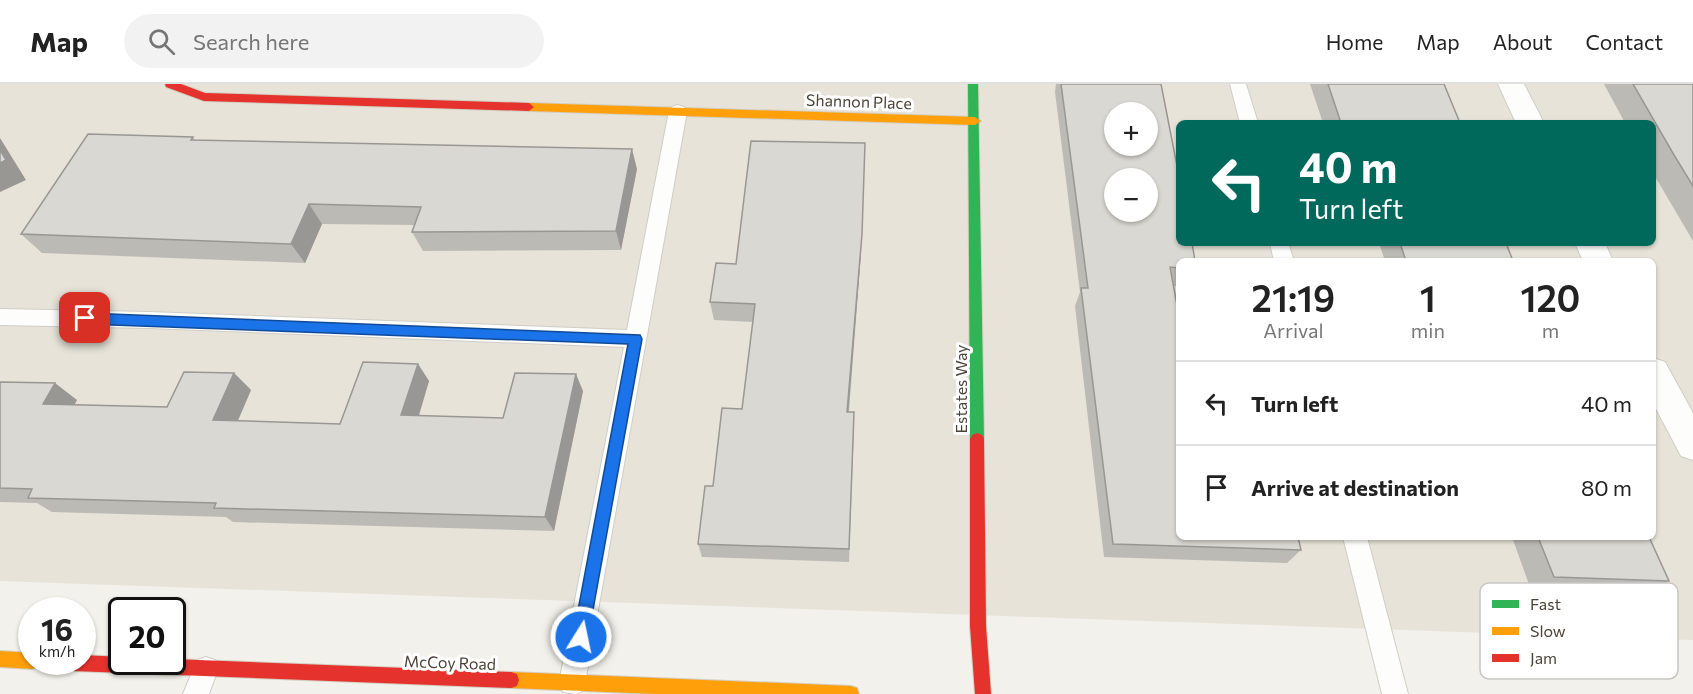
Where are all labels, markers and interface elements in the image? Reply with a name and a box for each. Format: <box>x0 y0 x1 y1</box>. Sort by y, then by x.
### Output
search box <box>124 14 544 68</box>
text: Map <box>30 24 88 58</box>
icon: search <box>145 25 178 58</box>
text: Search here <box>193 28 309 55</box>
text: Home <box>1326 29 1383 54</box>
text: Map <box>1416 29 1460 54</box>
text: About <box>1493 29 1552 54</box>
text: Contact <box>1585 29 1663 54</box>
street label: Shannon Place <box>806 90 912 112</box>
map controls <box>1104 102 1158 222</box>
button: + <box>1104 102 1158 156</box>
text: 40 m <box>1299 140 1397 192</box>
icon: left <box>1200 144 1278 222</box>
button: − <box>1104 168 1158 222</box>
text: Turn left <box>1299 192 1403 225</box>
text: 21:19 <box>1252 275 1335 319</box>
text: 1 <box>1420 275 1436 319</box>
text: 120 <box>1520 275 1580 319</box>
pin <box>59 292 110 343</box>
icon: arrive <box>68 301 101 334</box>
text: Arrival <box>1263 318 1324 342</box>
text: min <box>1411 318 1445 342</box>
text: m <box>1542 318 1559 342</box>
street label: Estates Way <box>951 345 970 433</box>
icon: left <box>1200 387 1233 420</box>
text: Turn left <box>1251 390 1338 417</box>
text: 40 m <box>1581 390 1632 417</box>
icon: arrive <box>1200 471 1233 504</box>
text: Arrive at destination <box>1251 474 1459 501</box>
text: 80 m <box>1581 474 1632 501</box>
legend <box>1480 583 1678 679</box>
text: Fast <box>1530 594 1561 613</box>
speed limit sign: 20 <box>108 597 186 675</box>
position arrow <box>549 605 613 669</box>
text: 16 <box>41 610 73 647</box>
text: Slow <box>1530 621 1566 640</box>
text: km/h <box>39 642 75 660</box>
text: Jam <box>1530 648 1557 667</box>
street label: McCoy Road <box>404 651 496 673</box>

